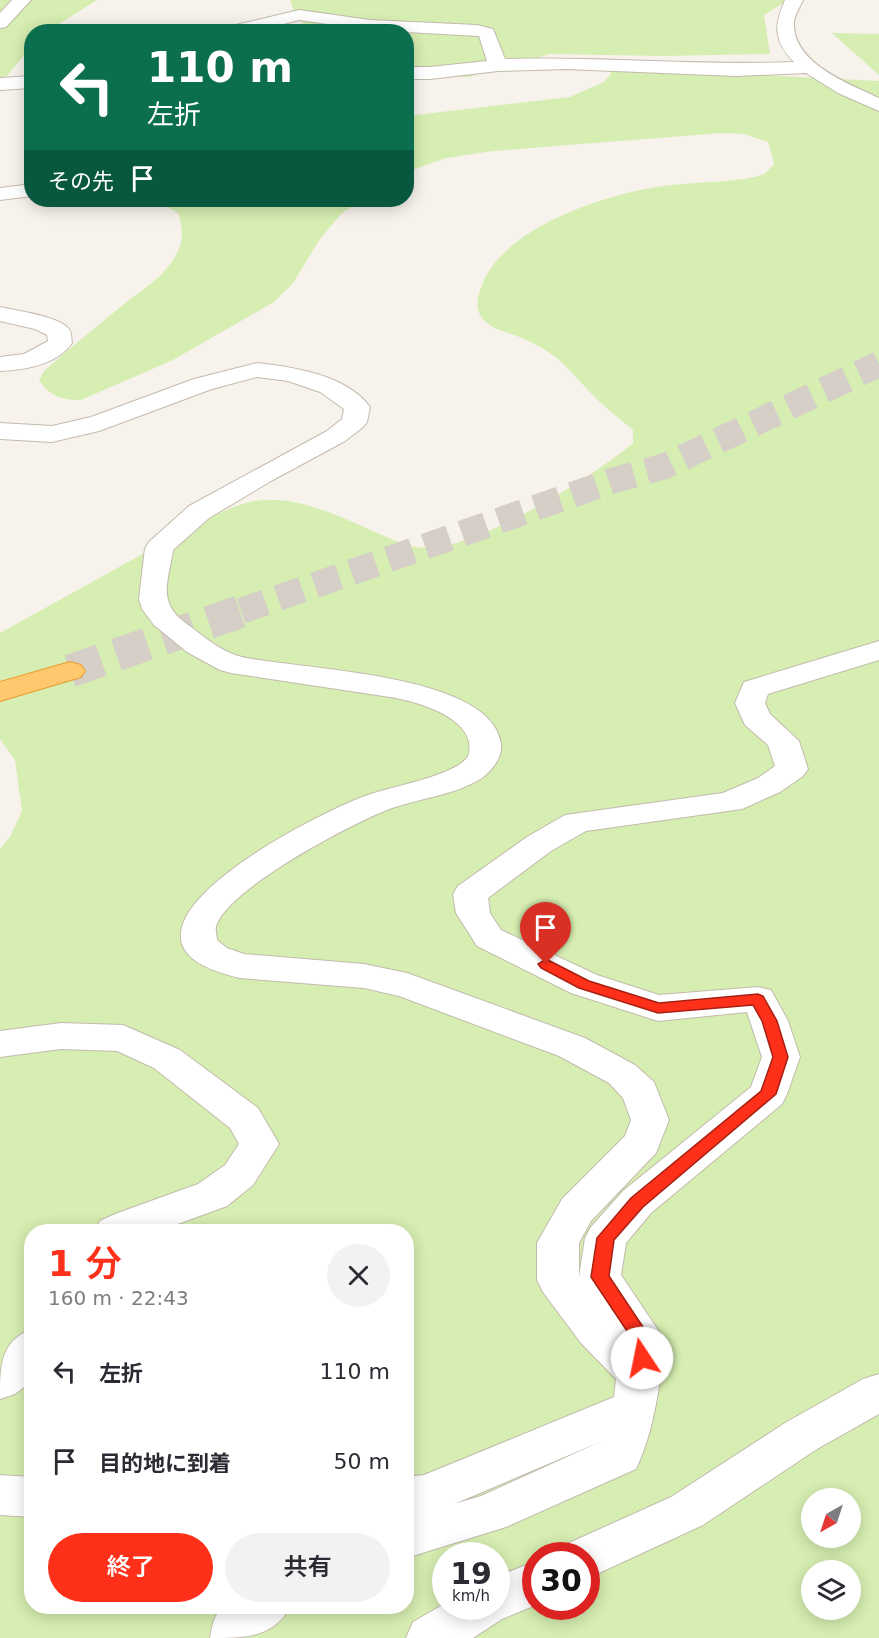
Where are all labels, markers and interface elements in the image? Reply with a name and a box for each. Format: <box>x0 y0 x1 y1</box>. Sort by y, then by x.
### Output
text: 110 m <box>147 43 293 92</box>
icon: left <box>48 48 126 126</box>
text: 左折 <box>147 99 201 130</box>
icon: arrive <box>126 162 159 195</box>
text: その先 <box>48 169 114 194</box>
pin <box>520 902 571 964</box>
icon: arrive <box>529 911 562 944</box>
text: 1 分 <box>48 1243 122 1284</box>
button: close <box>327 1244 390 1307</box>
text: 160 m · 22:43 <box>48 1286 189 1310</box>
position arrow <box>610 1326 674 1390</box>
icon: left <box>48 1355 81 1388</box>
text: 110 m <box>320 1359 390 1384</box>
text: 左折 <box>99 1361 143 1386</box>
icon: arrive <box>48 1445 81 1478</box>
text: 50 m <box>334 1449 390 1474</box>
text: 目的地に到着 <box>99 1451 231 1476</box>
north arrow <box>801 1488 861 1548</box>
map controls <box>801 1488 861 1620</box>
button: 終了 <box>48 1533 213 1602</box>
button: 共有 <box>225 1533 390 1602</box>
speed limit sign: 30 <box>522 1542 600 1620</box>
text: 19 <box>450 1556 492 1591</box>
button: layers <box>801 1560 861 1620</box>
text: km/h <box>452 1587 490 1605</box>

